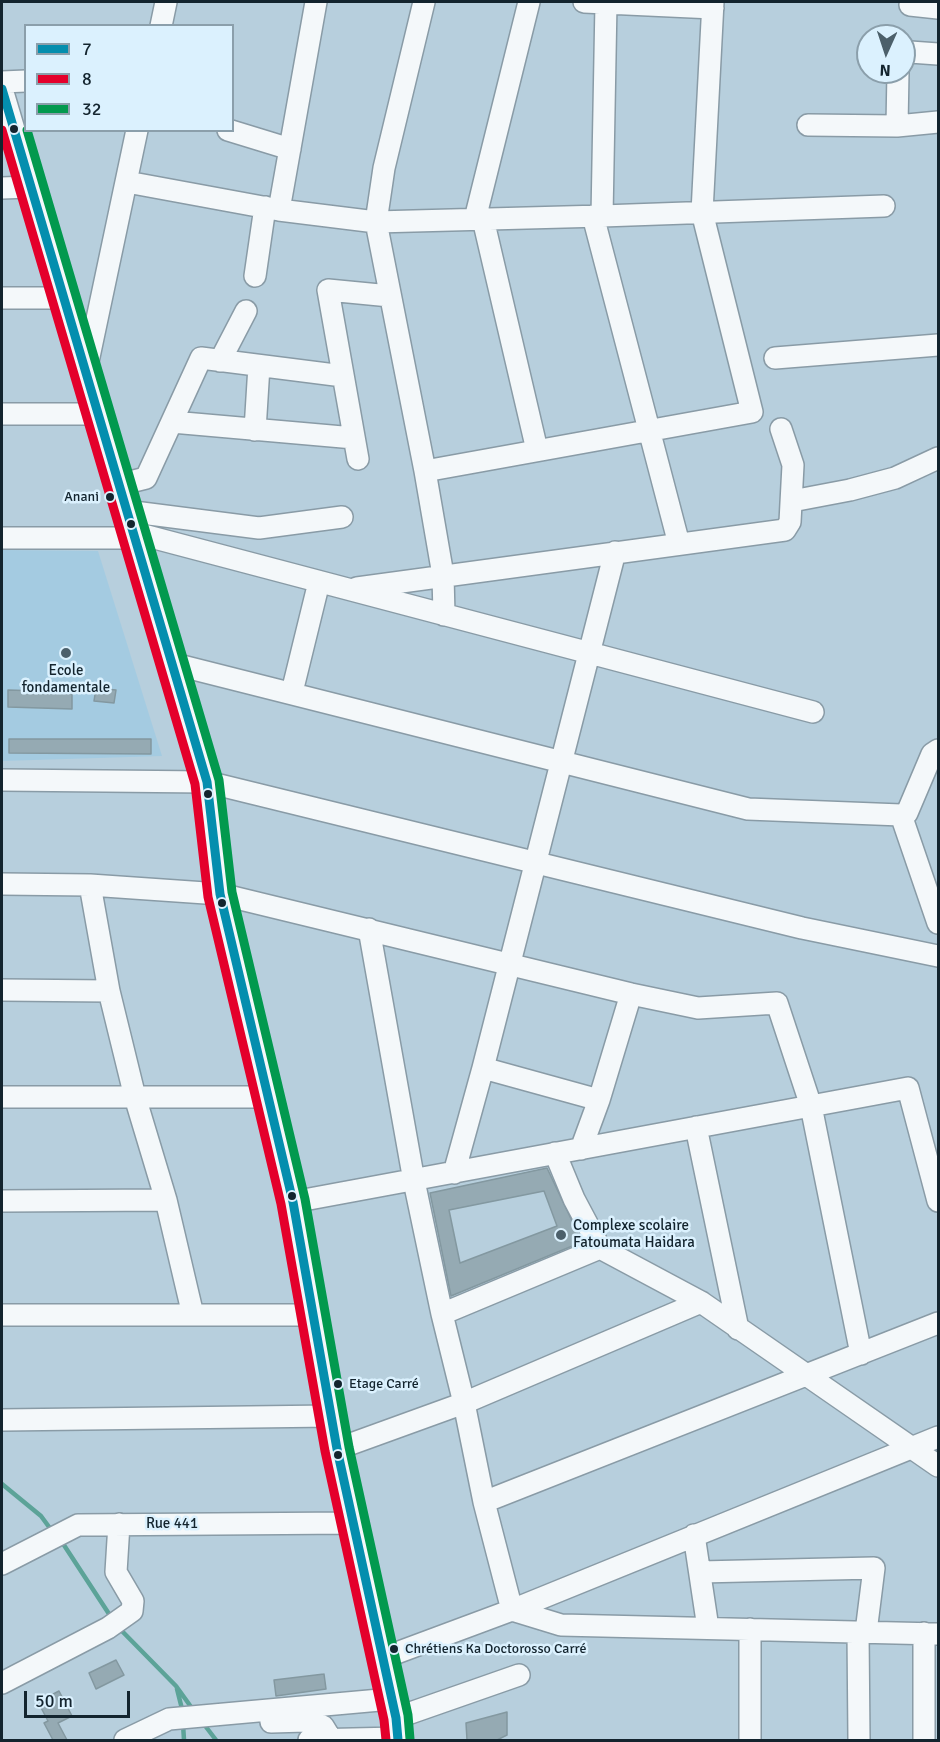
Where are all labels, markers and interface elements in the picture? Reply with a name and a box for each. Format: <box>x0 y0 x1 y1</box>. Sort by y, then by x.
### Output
legend <box>24 24 234 132</box>
north arrow <box>856 24 916 84</box>
text: 7 <box>82 38 92 60</box>
text: N <box>879 60 891 80</box>
text: 8 <box>82 68 92 90</box>
text: 32 <box>82 98 101 120</box>
unlabelled marker <box>8 123 20 135</box>
place label: Anani <box>64 489 99 505</box>
marker: Anani <box>104 491 116 503</box>
unlabelled marker <box>125 518 137 530</box>
marker: Ecole fondamentale <box>59 646 73 660</box>
place label: Ecole fondamentale <box>22 662 110 697</box>
unlabelled marker <box>202 788 214 800</box>
unlabelled marker <box>216 897 228 909</box>
unlabelled marker <box>286 1190 298 1202</box>
place label: Complexe scolaire Fatoumata Haidara <box>573 1217 695 1252</box>
marker: Complexe scolaire Fatoumata Haidara <box>554 1228 568 1242</box>
place label: Etage Carré <box>349 1376 419 1392</box>
marker: Etage Carré <box>332 1378 344 1390</box>
unlabelled marker <box>332 1449 344 1461</box>
street label: Rue 441 <box>146 1515 198 1533</box>
place label: Chrétiens Ka Doctorosso Carré <box>405 1641 586 1657</box>
marker: Chrétiens Ka Doctorosso Carré <box>388 1643 400 1655</box>
scale bar <box>27 1679 134 1717</box>
text: 50 m <box>35 1690 73 1712</box>

